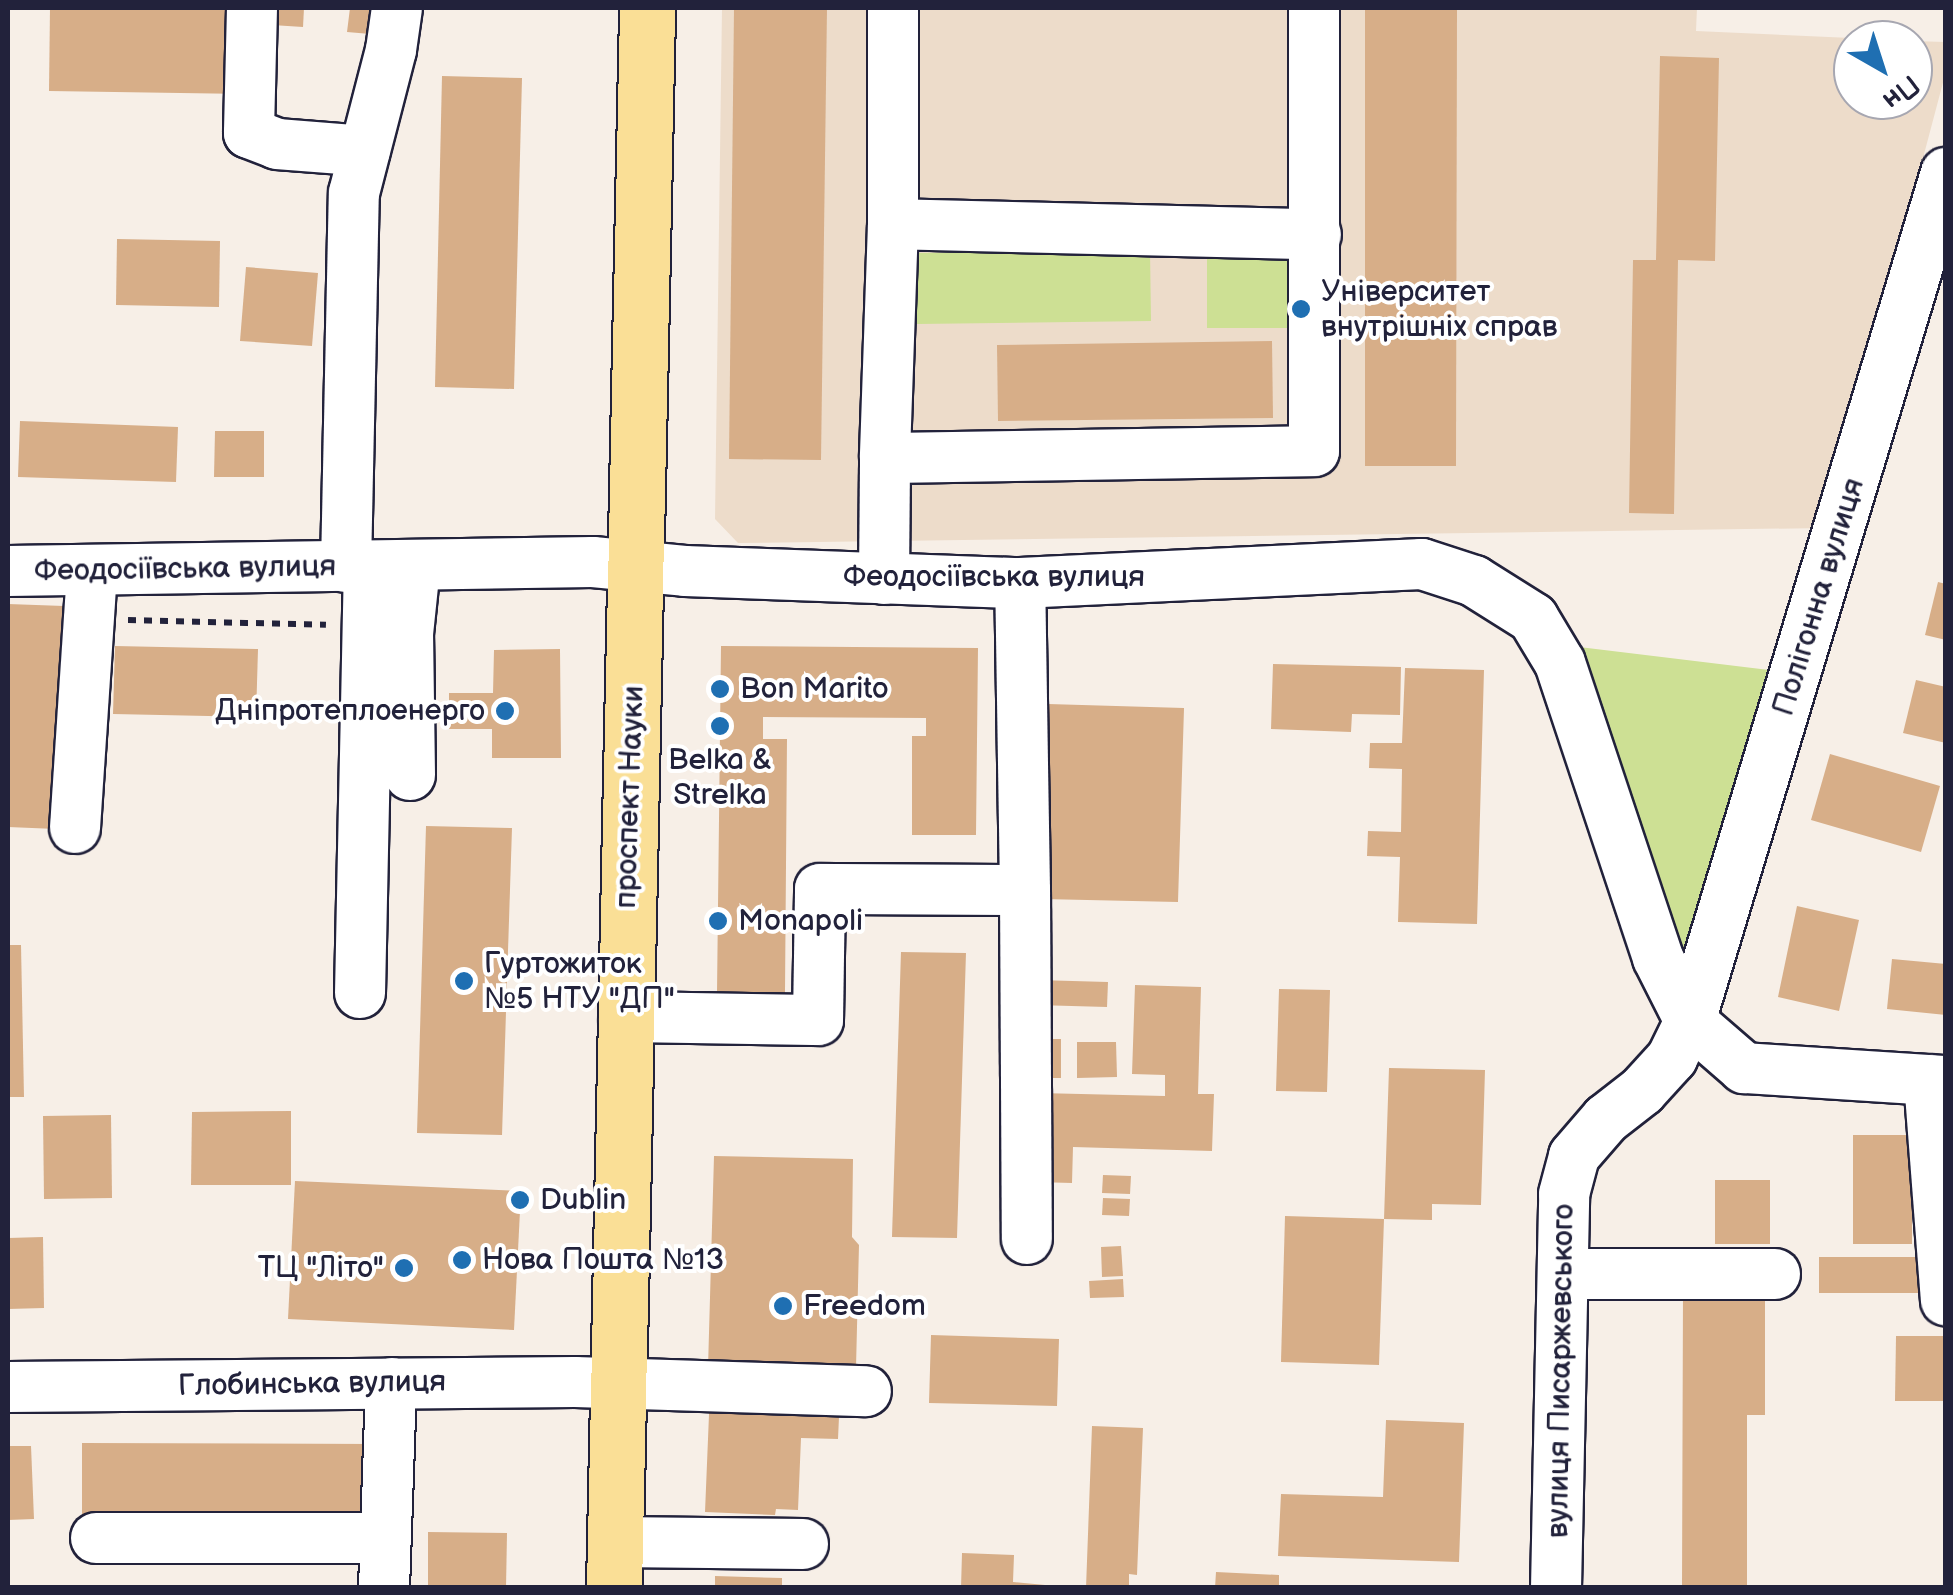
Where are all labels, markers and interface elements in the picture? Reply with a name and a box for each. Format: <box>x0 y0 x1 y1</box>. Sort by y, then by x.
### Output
north arrow <box>1833 20 1933 120</box>
text: Пн <box>1876 68 1926 117</box>
place label: Університет внутрішніх справ <box>1321 274 1557 344</box>
marker: Університет внутрішніх справ <box>1290 298 1312 320</box>
street label: Полігонна вулиця <box>1766 474 1872 720</box>
street label: Феодосіївська вулиця <box>34 548 336 590</box>
street label: Феодосіївська вулиця <box>843 559 1145 595</box>
place label: Bon Marito <box>740 671 889 707</box>
marker: Bon Marito <box>709 678 731 700</box>
street label: проспект Науки <box>608 685 652 909</box>
place label: Дніпротеплоенерго <box>215 693 485 729</box>
marker: Дніпротеплоенерго <box>494 700 516 722</box>
marker: Belka & Strelka <box>709 715 731 737</box>
place label: Belka & Strelka <box>668 742 772 812</box>
place label: Monapoli <box>738 903 863 939</box>
marker: Monapoli <box>707 910 729 932</box>
place label: Гуртожиток №5 НТУ "ДП" <box>484 946 675 1016</box>
marker: Гуртожиток №5 НТУ "ДП" <box>453 970 475 992</box>
place label: Dublin <box>540 1182 626 1218</box>
marker: Dublin <box>509 1189 531 1211</box>
street label: вулиця Писаржевського <box>1540 1203 1582 1539</box>
place label: Нова Пошта №13 <box>482 1242 724 1278</box>
marker: Нова Пошта №13 <box>451 1249 473 1271</box>
place label: ТЦ "Літо" <box>258 1250 384 1286</box>
marker: ТЦ "Літо" <box>393 1257 415 1279</box>
place label: Freedom <box>803 1288 926 1324</box>
marker: Freedom <box>772 1295 794 1317</box>
street label: Глобинська вулиця <box>178 1364 446 1404</box>

